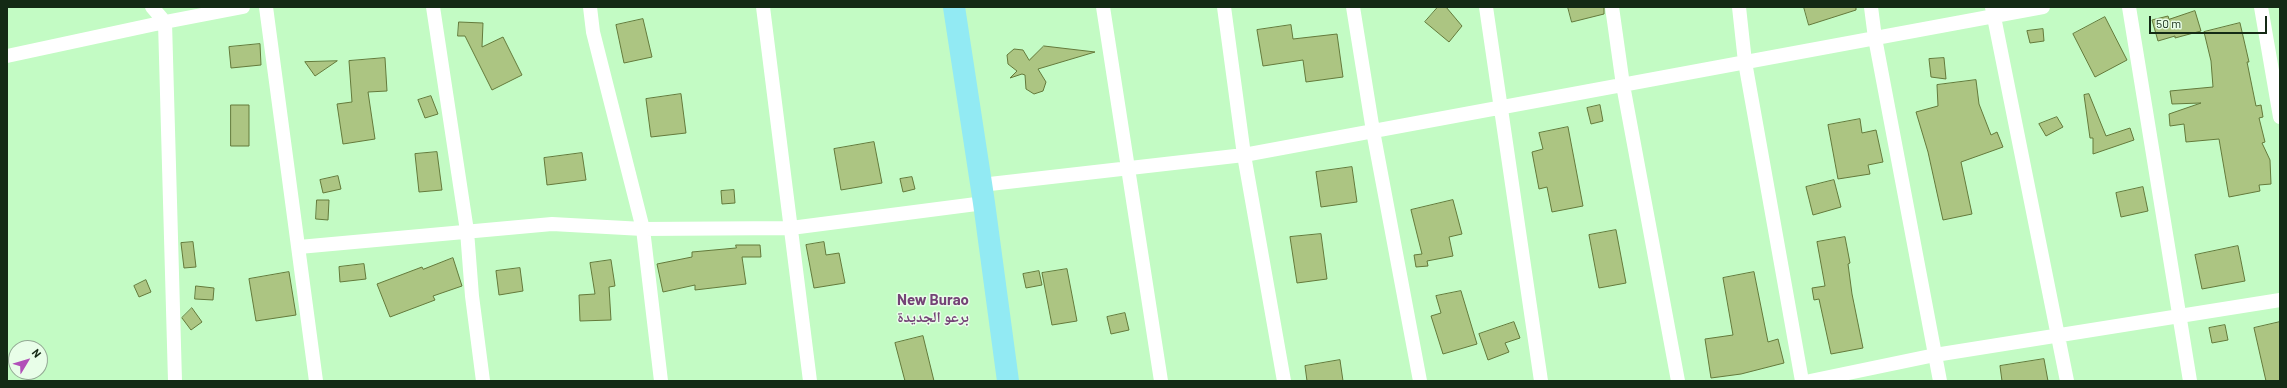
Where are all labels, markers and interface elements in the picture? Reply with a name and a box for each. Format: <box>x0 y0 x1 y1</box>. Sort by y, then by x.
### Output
scale bar <box>2151 8 2269 34</box>
text: 50 m <box>2156 16 2181 30</box>
district label: New Burao برعو الجديدة <box>897 291 969 326</box>
north arrow <box>8 340 48 380</box>
text: N <box>30 346 44 360</box>

